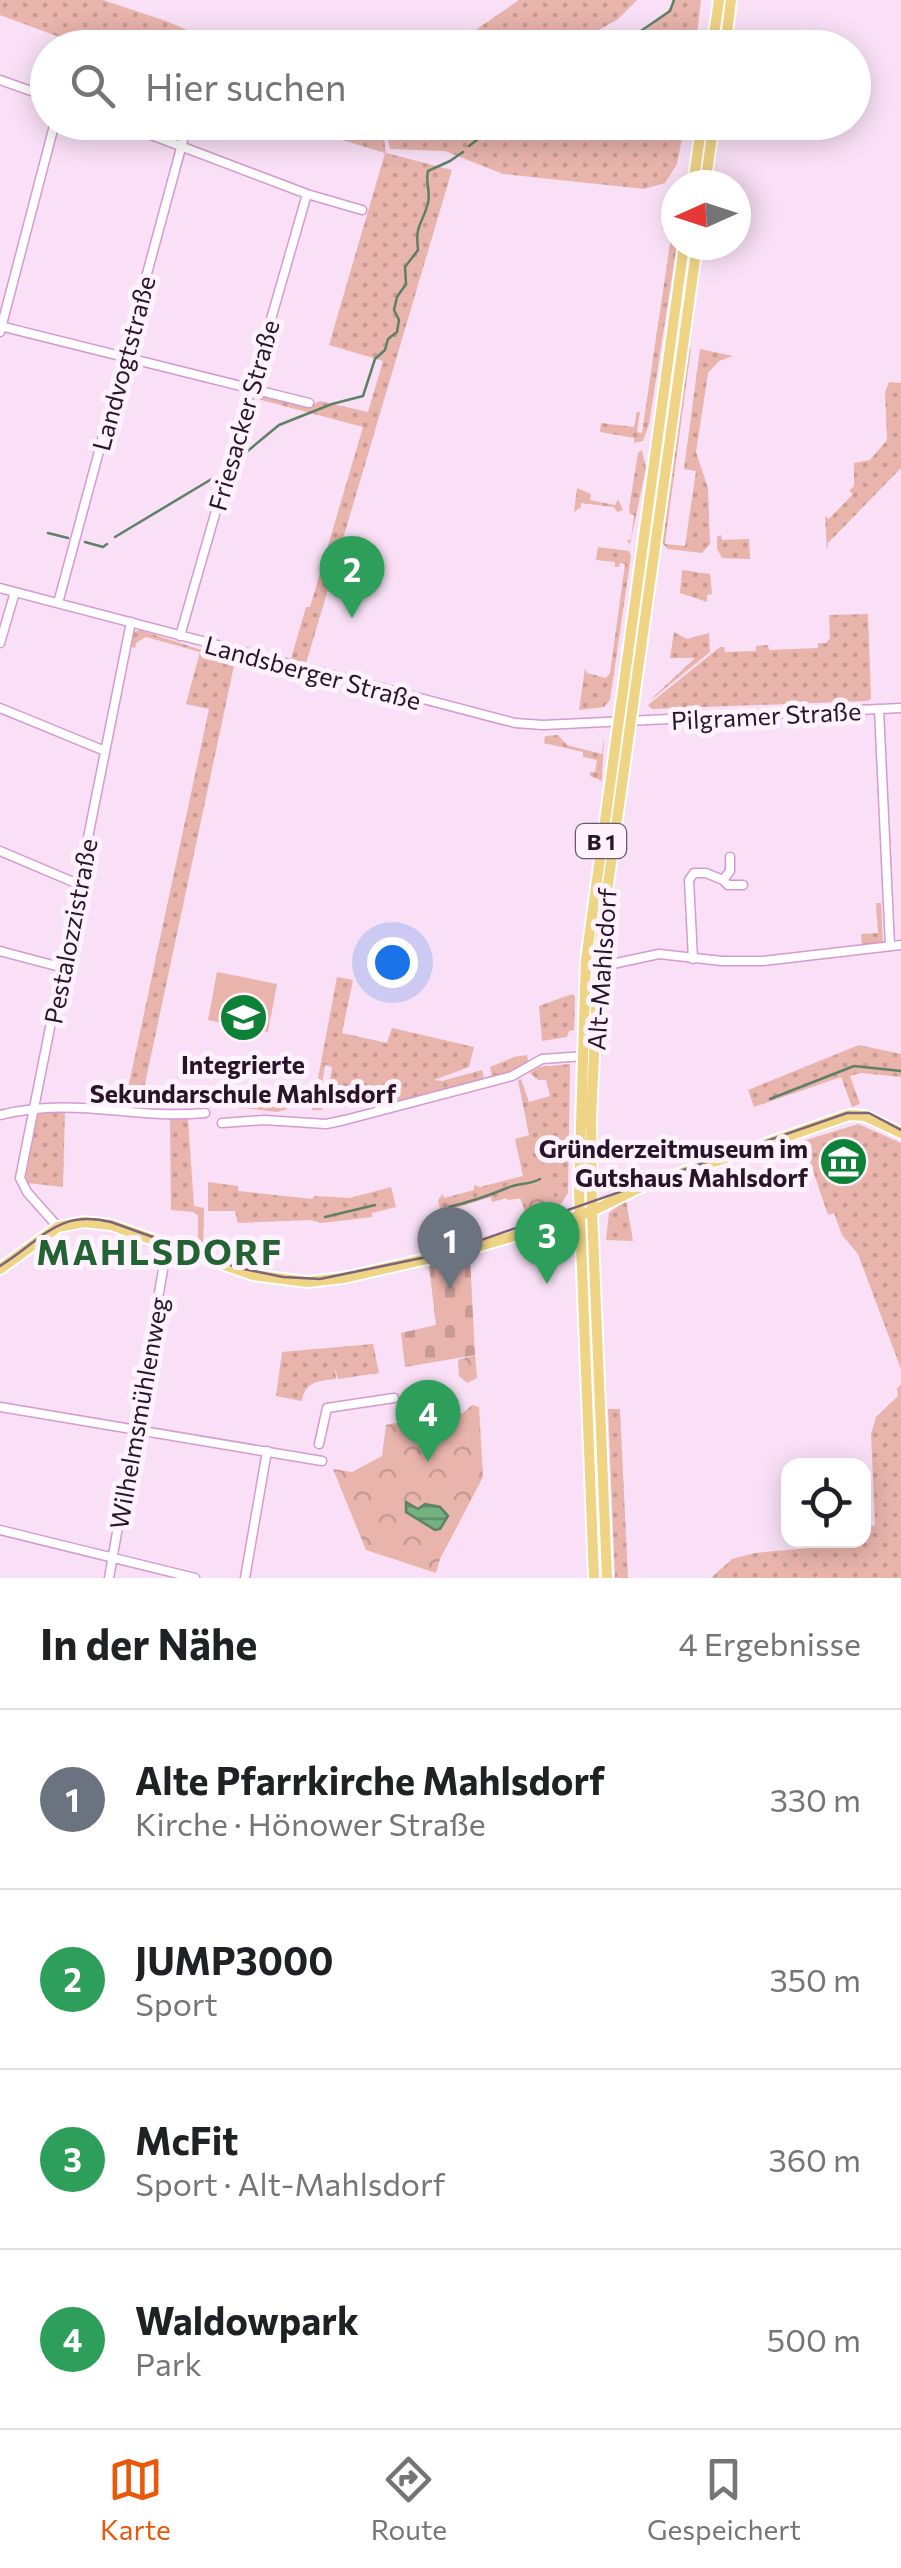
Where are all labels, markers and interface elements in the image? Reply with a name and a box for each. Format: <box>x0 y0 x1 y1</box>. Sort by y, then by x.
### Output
search box <box>30 30 871 140</box>
icon: search <box>65 58 120 113</box>
text: Hier suchen <box>145 62 347 109</box>
north arrow <box>661 170 751 260</box>
street label: Landvogtstraße <box>85 272 161 454</box>
street label: Friesacker Straße <box>201 316 285 514</box>
pin: 2 <box>320 536 384 618</box>
street label: Landsberger Straße <box>202 629 424 715</box>
street label: Pilgramer Straße <box>670 695 862 735</box>
road number: B 1 <box>576 824 626 858</box>
street label: Pestalozzistraße <box>37 836 103 1026</box>
street label: Alt-Mahlsdorf <box>580 887 622 1051</box>
your location <box>367 937 418 988</box>
school or university icon: Integrierte Sekundarschule Mahlsdorf <box>217 992 269 1044</box>
place label: Integrierte Sekundarschule Mahlsdorf <box>90 1049 397 1108</box>
place label: Gründerzeitmuseum im Gutshaus Mahlsdorf <box>539 1133 809 1192</box>
museum icon: Gründerzeitmuseum im Gutshaus Mahlsdorf <box>817 1136 869 1188</box>
pin: 3 <box>514 1202 580 1284</box>
pin: 1 <box>418 1206 482 1289</box>
district label: MAHLSDORF <box>36 1229 284 1272</box>
street label: Wilhelmsmühlenweg <box>103 1294 173 1531</box>
pin: 4 <box>396 1380 460 1462</box>
map controls <box>781 1458 871 1548</box>
button: locate <box>781 1458 871 1548</box>
text: In der Nähe <box>40 1617 257 1669</box>
text: 4 Ergebnisse <box>679 1623 861 1663</box>
text: Alte Pfarrkirche Mahlsdorf <box>135 1756 605 1803</box>
text: 1 <box>65 1779 80 1819</box>
text: 330 m <box>770 1779 861 1819</box>
text: Kirche · Hönower Straße <box>135 1803 486 1843</box>
text: JUMP3000 <box>135 1936 334 1983</box>
text: 2 <box>63 1959 82 1999</box>
text: 350 m <box>769 1959 861 1999</box>
text: Sport <box>135 1983 218 2023</box>
text: McFit <box>135 2116 238 2163</box>
text: 3 <box>63 2139 82 2179</box>
text: 360 m <box>768 2139 861 2179</box>
text: Sport · Alt-Mahlsdorf <box>135 2163 445 2203</box>
text: Waldowpark <box>135 2296 359 2343</box>
text: 4 <box>63 2319 82 2359</box>
text: 500 m <box>767 2319 861 2359</box>
text: Park <box>135 2343 202 2383</box>
tab: Karte <box>100 2452 171 2546</box>
tab: Route <box>371 2452 447 2546</box>
tab: Gespeichert <box>647 2452 801 2546</box>

